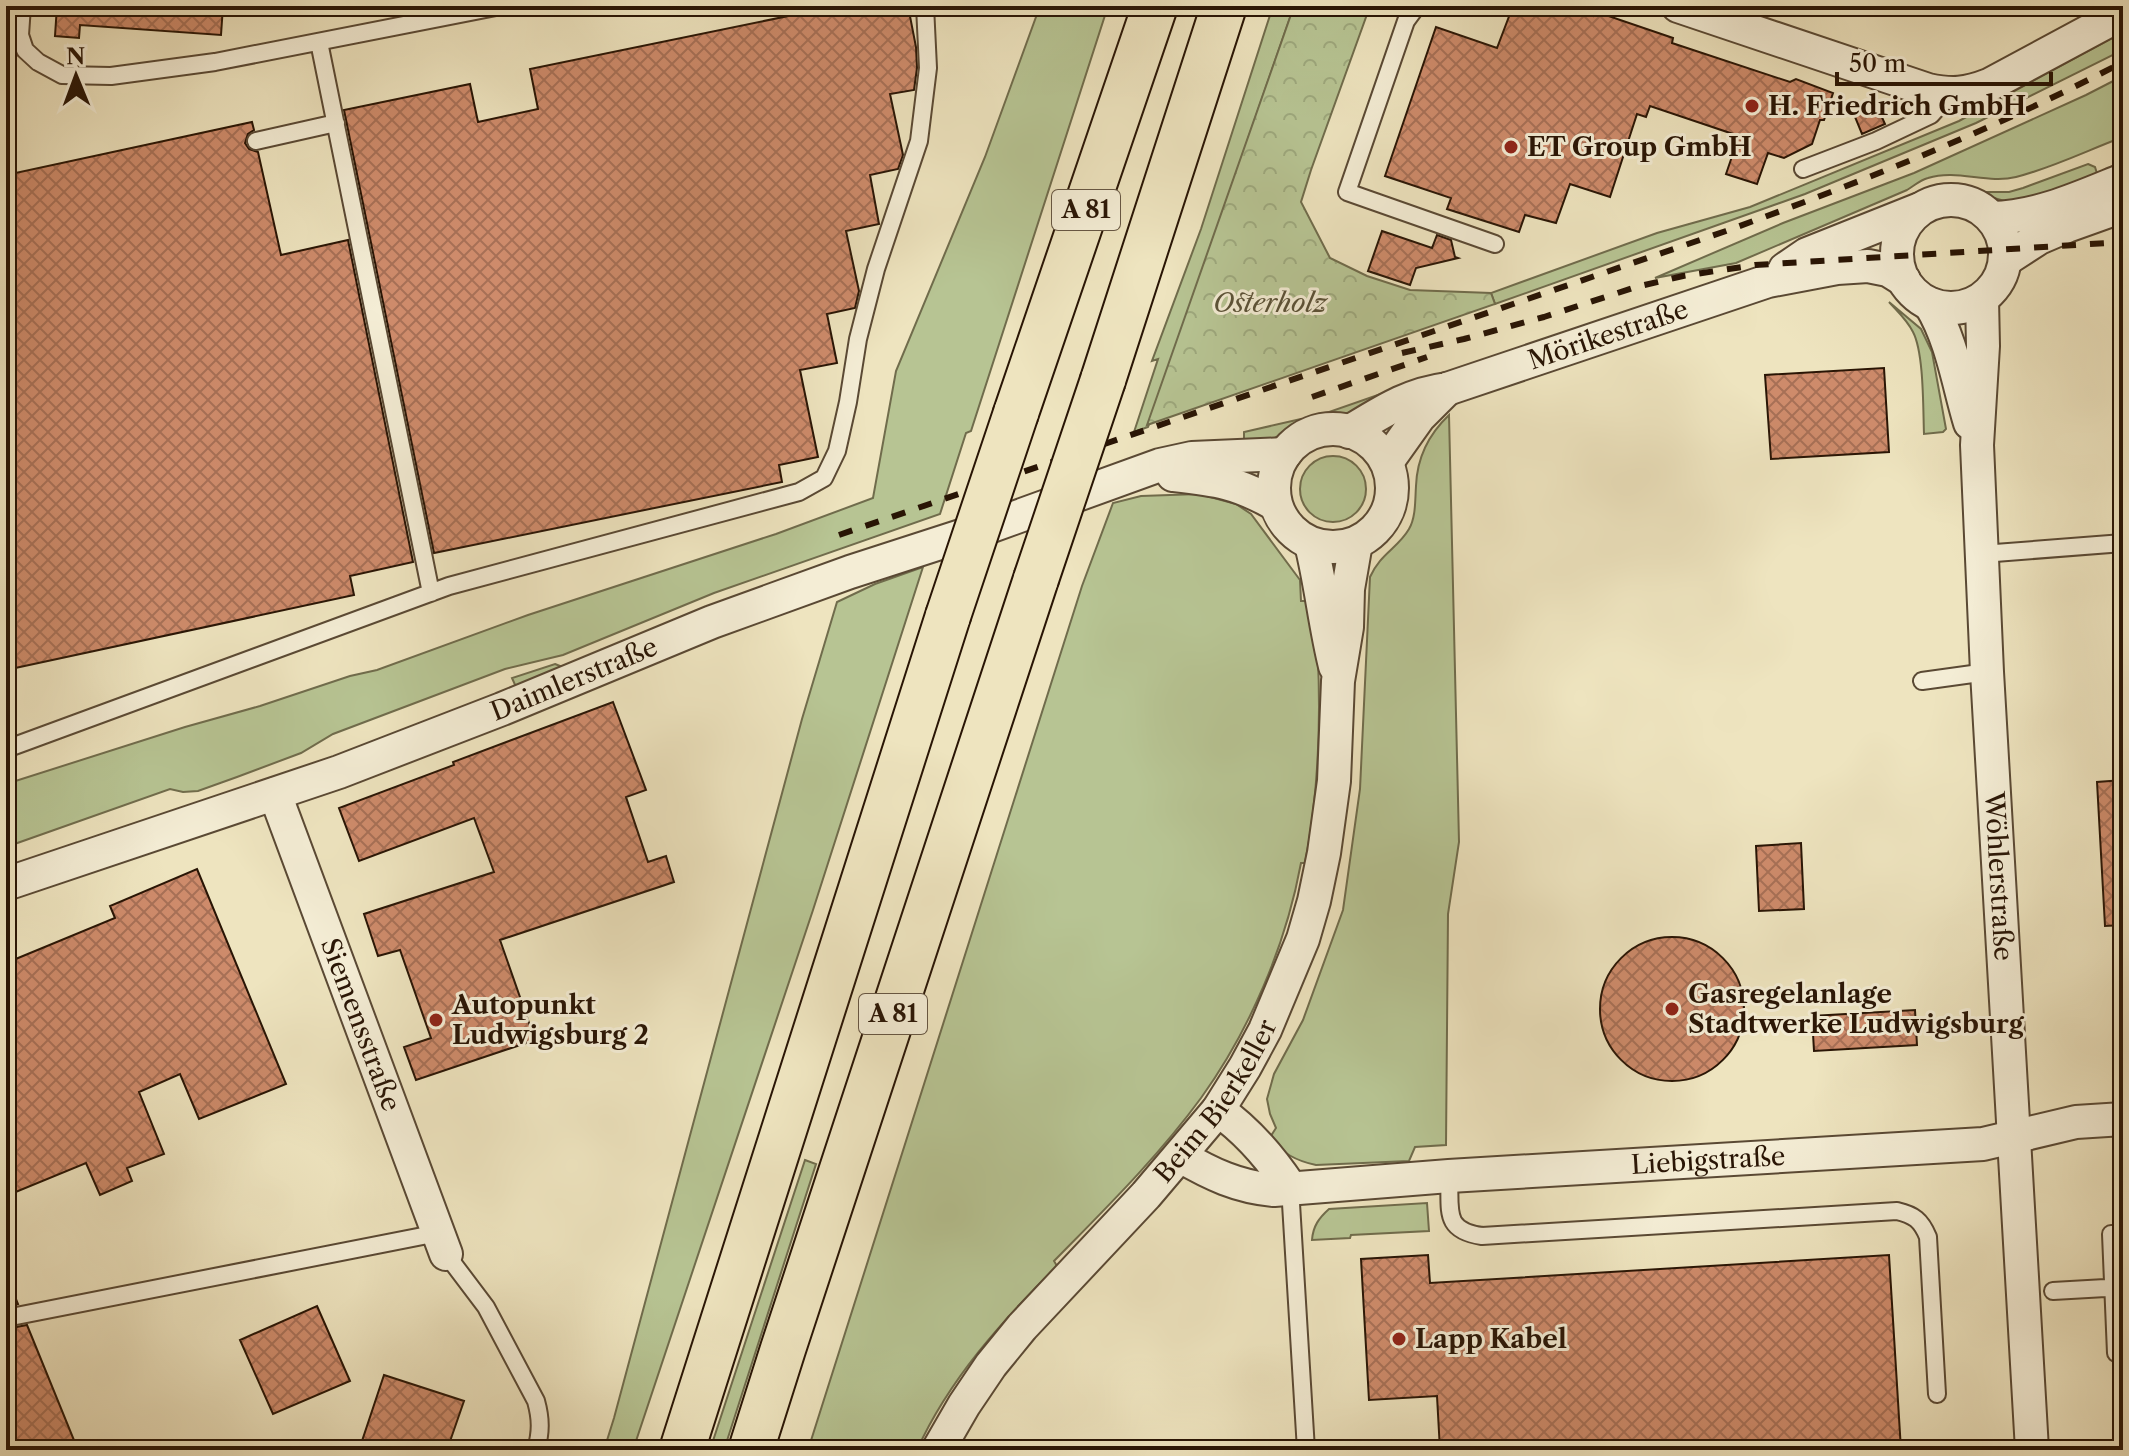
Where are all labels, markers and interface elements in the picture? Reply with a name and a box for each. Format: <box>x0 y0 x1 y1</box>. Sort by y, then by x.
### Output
north arrow <box>36 36 116 116</box>
scale bar <box>1837 36 2051 86</box>
text: N <box>66 43 85 70</box>
text: 50 m <box>1849 49 1906 78</box>
place label: H. Friedrich GmbH <box>1768 90 2026 122</box>
marker: H. Friedrich GmbH <box>1743 97 1761 115</box>
place label: ET Group GmbH <box>1527 131 1752 163</box>
marker: ET Group GmbH <box>1502 138 1520 156</box>
road number: A 81 <box>1052 190 1120 230</box>
park label: Osterholz <box>1213 287 1329 319</box>
street label: Mörikestraße <box>1524 293 1692 377</box>
street label: Daimlerstraße <box>486 630 662 728</box>
street label: Wöhlerstraße <box>1978 790 2020 962</box>
street label: Siemensstraße <box>314 934 407 1115</box>
place label: Gasregelanlage Stadtwerke Ludwigsburg <box>1688 978 2025 1040</box>
place label: Autopunkt Ludwigsburg 2 <box>451 989 649 1051</box>
road number: A 81 <box>859 994 927 1034</box>
marker: Gasregelanlage Stadtwerke Ludwigsburg <box>1663 1000 1681 1018</box>
marker: Autopunkt Ludwigsburg 2 <box>427 1011 445 1029</box>
street label: Beim Bierkeller <box>1147 1015 1284 1189</box>
street label: Liebigstraße <box>1630 1140 1786 1181</box>
place label: Lapp Kabel <box>1415 1323 1567 1355</box>
marker: Lapp Kabel <box>1390 1330 1408 1348</box>

